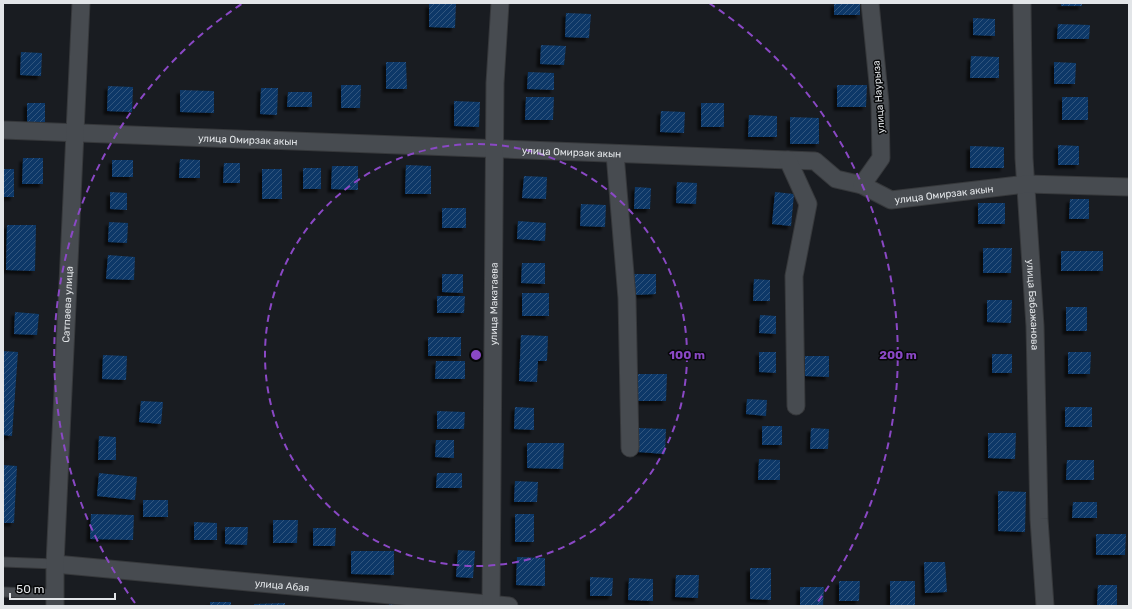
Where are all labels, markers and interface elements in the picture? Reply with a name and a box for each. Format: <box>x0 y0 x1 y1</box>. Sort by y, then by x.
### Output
street label: улица Наурыза <box>870 60 888 134</box>
street label: улица Омирзак акын <box>198 132 298 148</box>
street label: улица Омирзак акын <box>522 145 621 161</box>
street label: улица Омирзак акын <box>894 183 994 207</box>
street label: улица Бабажанова <box>1024 259 1040 350</box>
street label: улица Макатаева <box>488 262 501 346</box>
street label: Сатпаева улица <box>60 266 76 343</box>
centre of rings <box>469 348 483 362</box>
text: 100 m <box>669 348 705 362</box>
text: 200 m <box>879 348 917 362</box>
scale bar <box>10 575 115 601</box>
street label: улица Абая <box>254 578 310 594</box>
text: 50 m <box>16 582 44 596</box>

